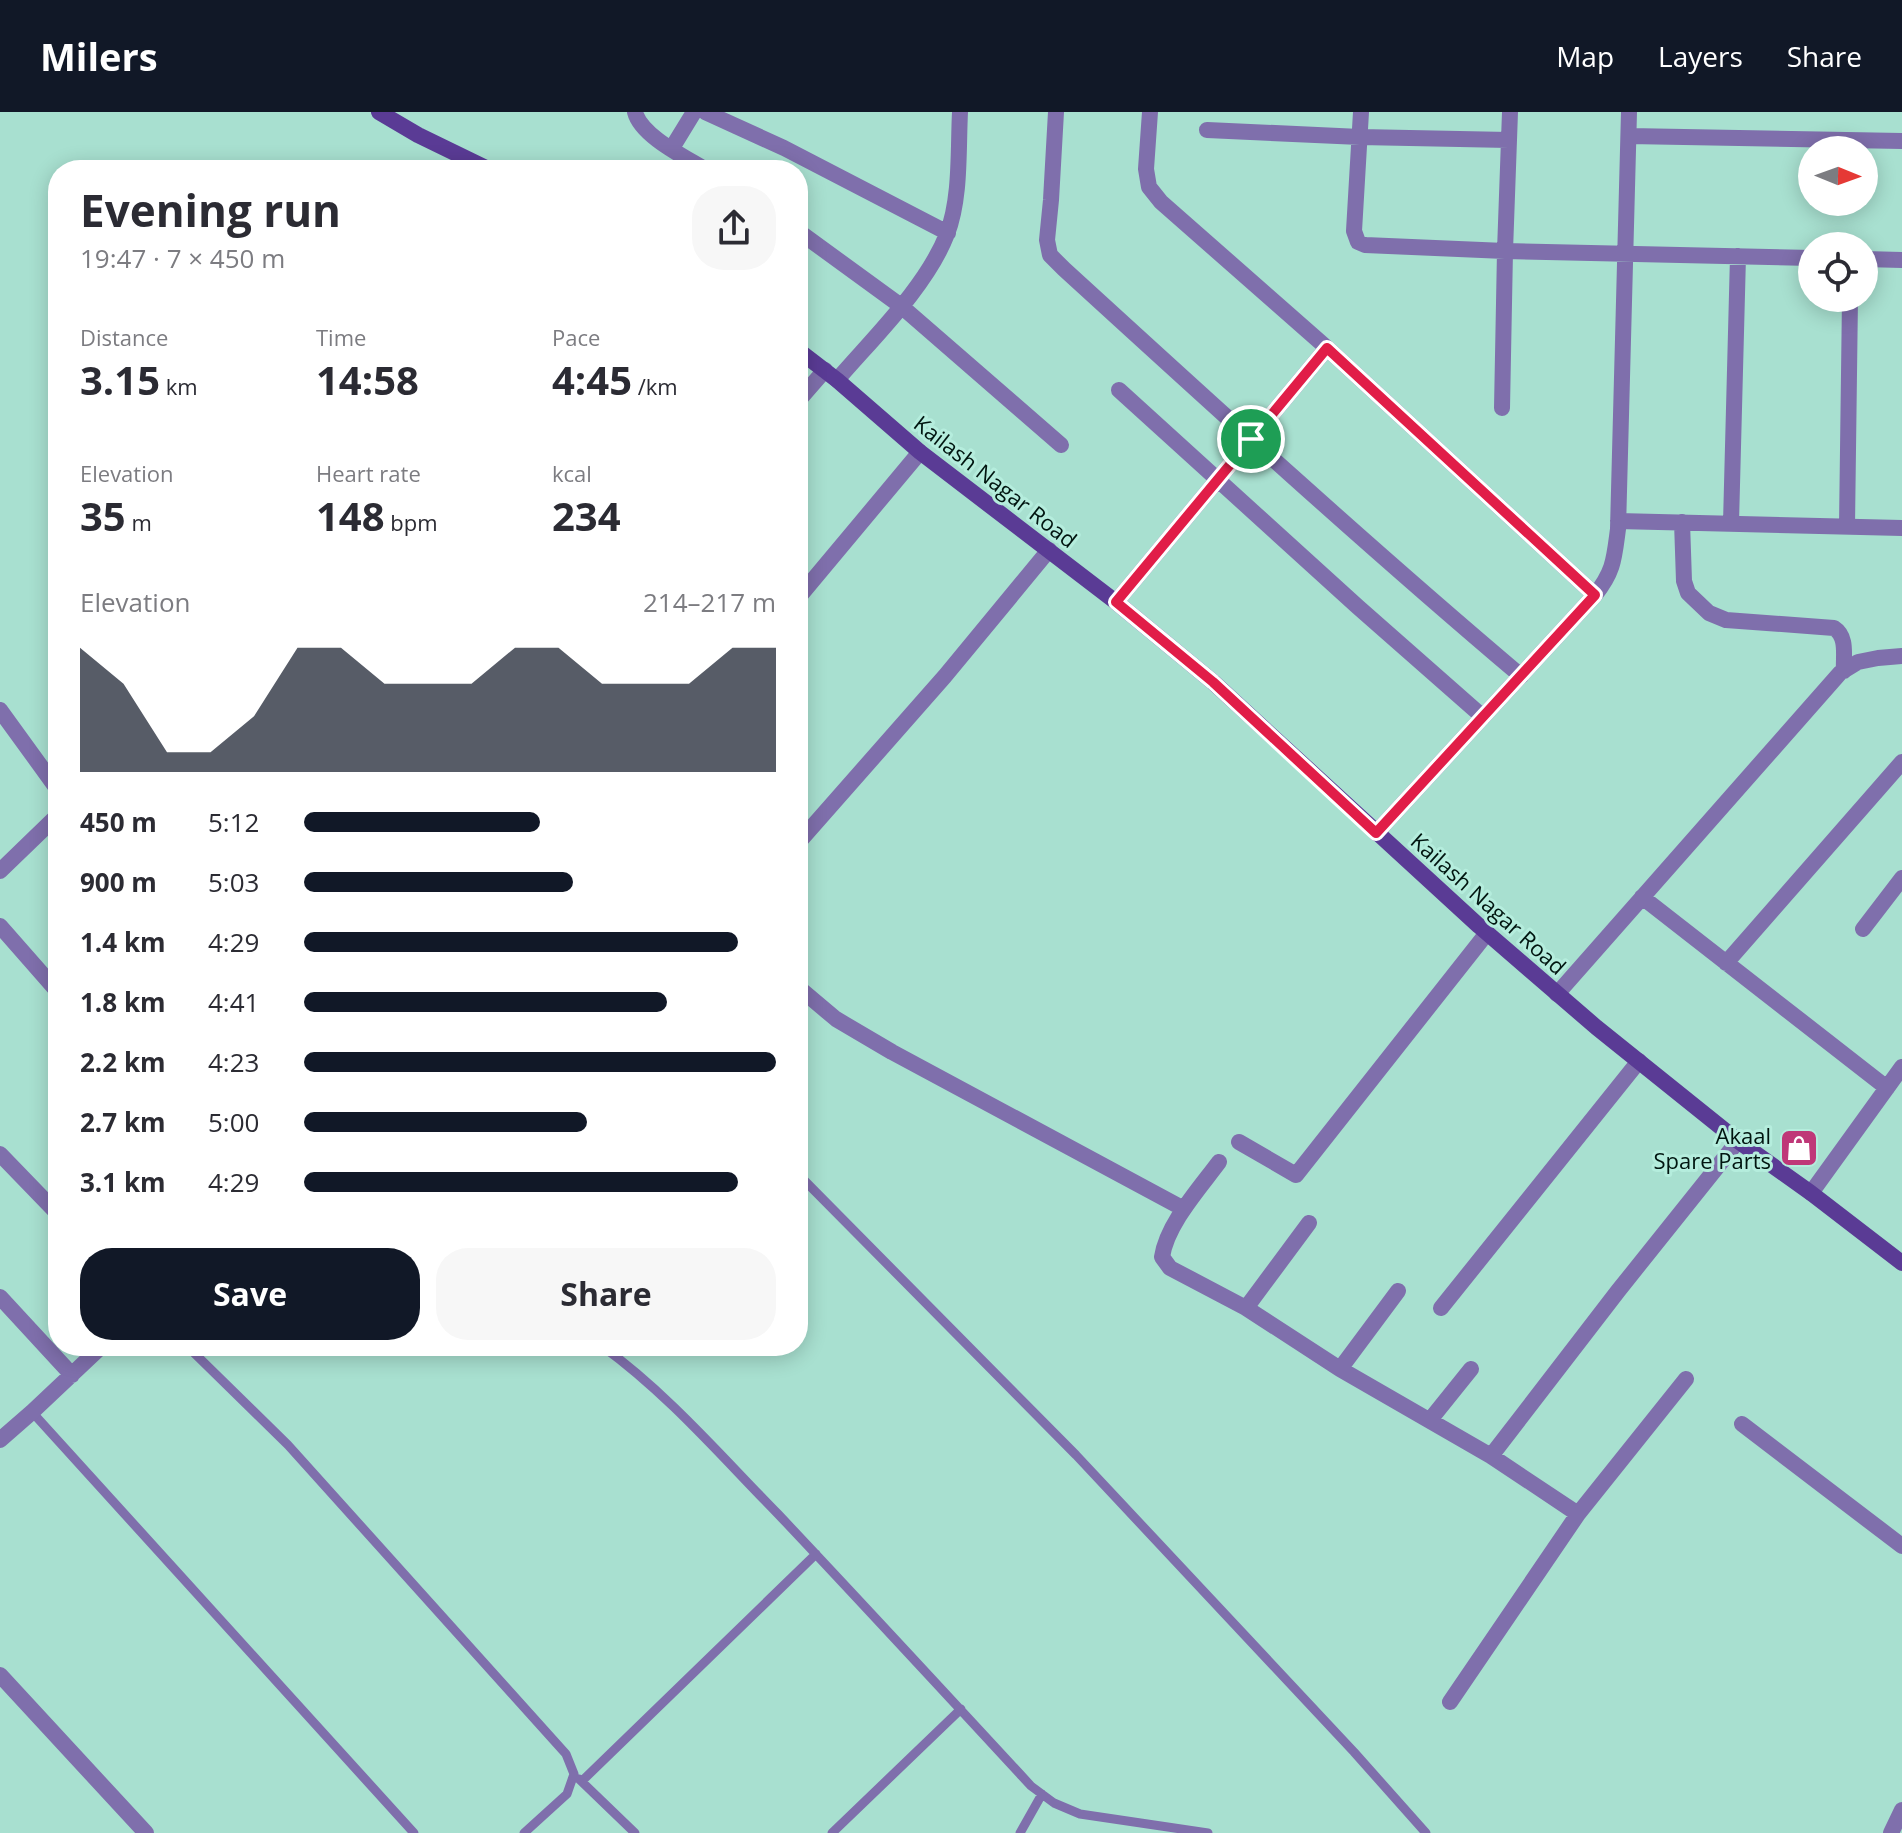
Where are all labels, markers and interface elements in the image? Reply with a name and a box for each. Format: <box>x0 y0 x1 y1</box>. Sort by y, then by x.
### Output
text: Milers <box>40 30 158 82</box>
text: Map <box>1556 37 1614 75</box>
text: Layers <box>1658 37 1743 75</box>
text: Share <box>1787 37 1862 75</box>
north arrow <box>1798 136 1878 216</box>
map controls <box>1798 136 1878 312</box>
text: Evening run <box>80 180 341 240</box>
button: share <box>692 186 776 270</box>
button: locate <box>1798 232 1878 312</box>
text: 19:47 · 7 × 450 m <box>80 240 285 276</box>
text: Distance <box>80 322 168 352</box>
text: Time <box>316 322 366 352</box>
text: Pace <box>552 322 600 352</box>
text: 3.15 <box>80 352 160 407</box>
text: 14:58 <box>316 352 419 407</box>
text: 4:45 <box>552 352 632 407</box>
text: km <box>160 371 198 401</box>
text: /km <box>632 371 678 401</box>
pin <box>1217 405 1285 473</box>
street label: Kailash Nagar Road <box>908 408 1084 554</box>
icon: arrive <box>1229 417 1273 461</box>
text: Elevation <box>80 458 173 488</box>
text: Heart rate <box>316 458 421 488</box>
text: kcal <box>552 458 592 488</box>
text: 35 <box>80 488 126 543</box>
text: 148 <box>316 488 385 543</box>
text: 234 <box>552 488 621 543</box>
text: m <box>126 507 152 537</box>
text: bpm <box>385 507 438 537</box>
text: Elevation <box>80 584 190 620</box>
text: 214–217 m <box>643 584 776 620</box>
text: 450 m <box>80 804 157 840</box>
text: 5:12 <box>208 804 259 840</box>
street label: Kailash Nagar Road <box>1405 825 1573 981</box>
text: 900 m <box>80 864 157 900</box>
text: 5:03 <box>208 864 259 900</box>
text: 1.4 km <box>80 924 166 960</box>
text: 4:29 <box>208 924 259 960</box>
text: 1.8 km <box>80 984 166 1020</box>
text: 4:41 <box>208 984 259 1020</box>
text: 2.2 km <box>80 1044 166 1080</box>
text: 4:23 <box>208 1044 259 1080</box>
text: 2.7 km <box>80 1104 166 1140</box>
text: 5:00 <box>208 1104 259 1140</box>
place label: Akaal Spare Parts <box>1653 1120 1771 1175</box>
shop icon: Akaal Spare Parts <box>1778 1127 1820 1169</box>
text: 3.1 km <box>80 1164 166 1200</box>
text: 4:29 <box>208 1164 259 1200</box>
button: Save <box>80 1248 420 1340</box>
button: Share <box>436 1248 776 1340</box>

